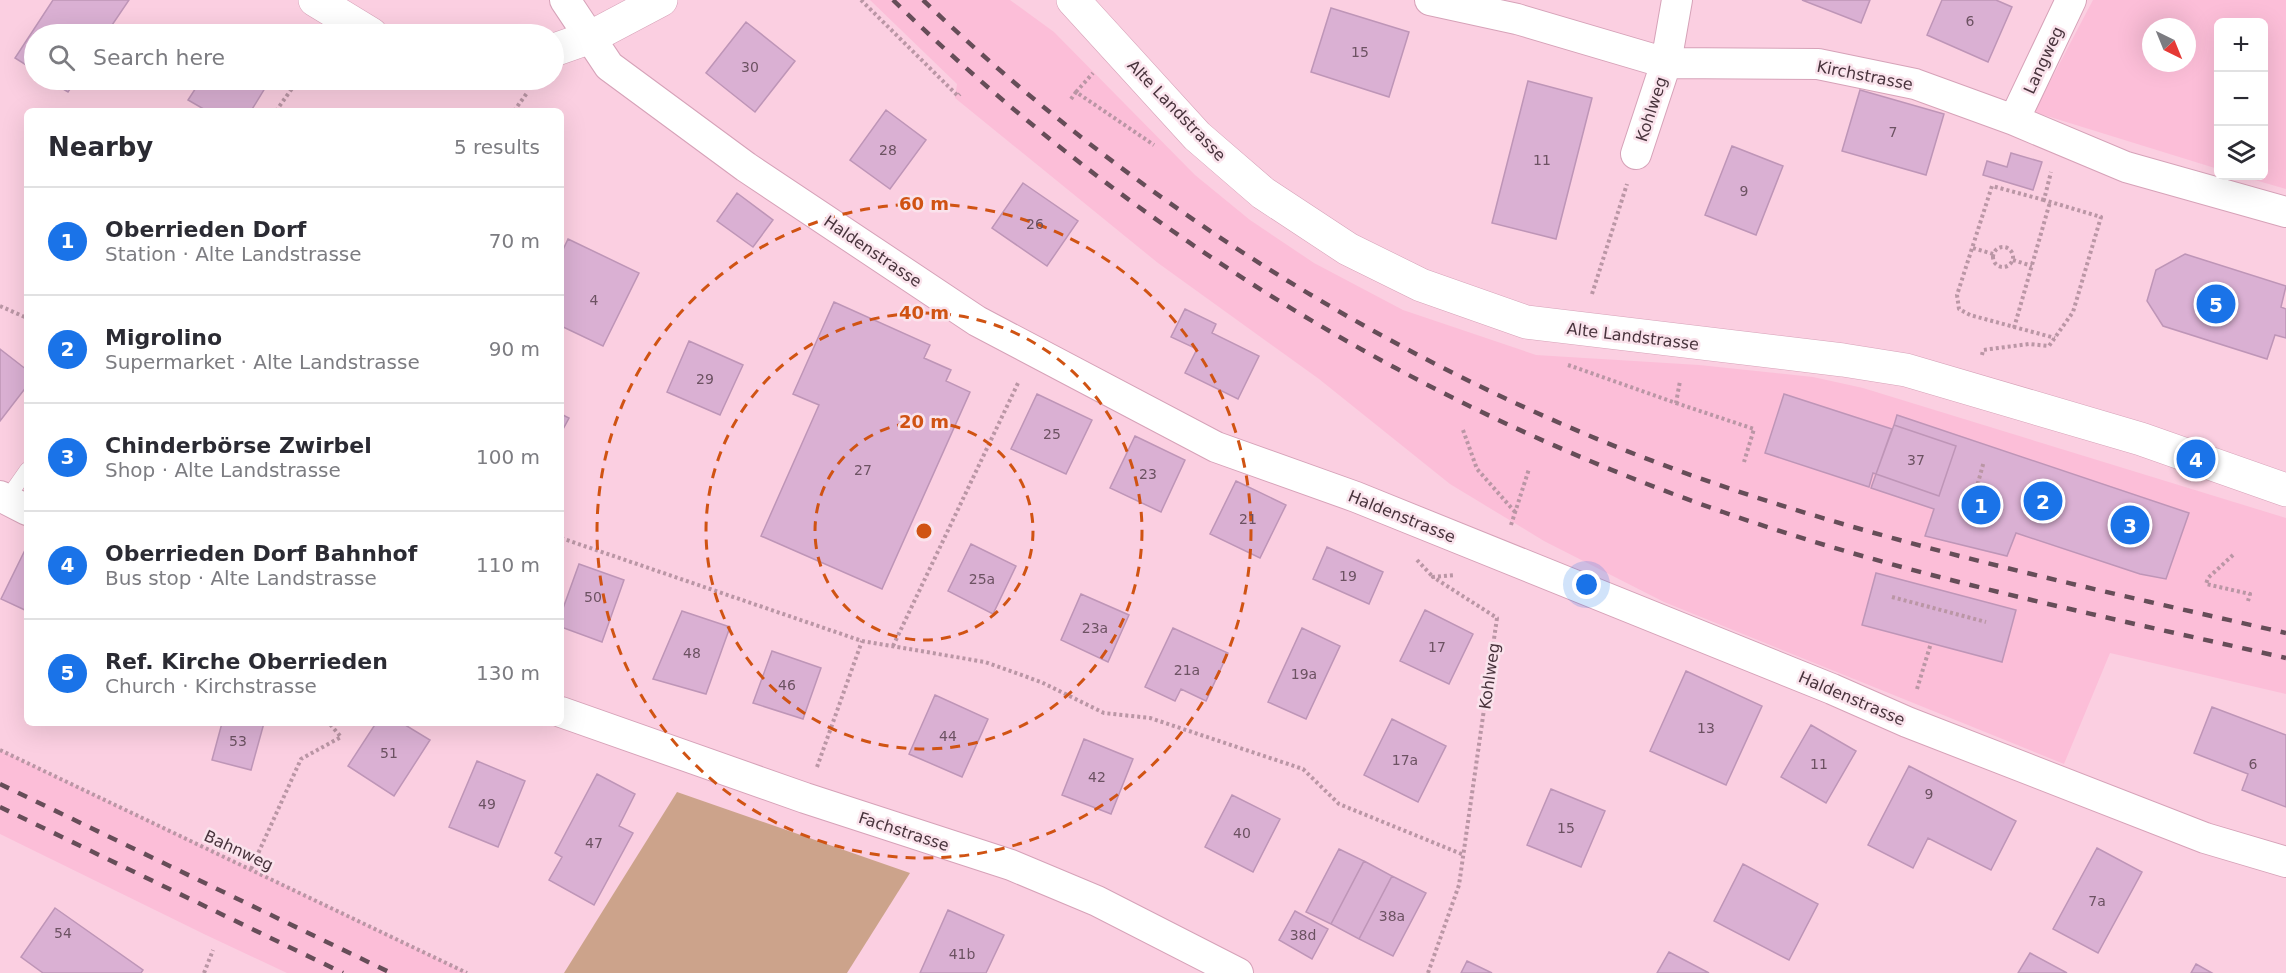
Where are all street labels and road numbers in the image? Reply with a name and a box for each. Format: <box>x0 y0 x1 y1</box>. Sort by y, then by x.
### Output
street label: Langweg <box>2020 24 2067 97</box>
street label: Alte Landstrasse <box>1124 56 1230 165</box>
street label: Kirchstrasse <box>1815 57 1915 94</box>
street label: Kohlweg <box>1632 74 1671 144</box>
street label: Haldenstrasse <box>820 212 925 291</box>
street label: Alte Landstrasse <box>1566 319 1700 354</box>
street label: Haldenstrasse <box>1345 486 1458 547</box>
street label: Kohlweg <box>1475 641 1504 711</box>
street label: Haldenstrasse <box>1796 667 1908 729</box>
street label: Fachstrasse <box>856 808 951 855</box>
street label: Bahnweg <box>201 826 276 875</box>

